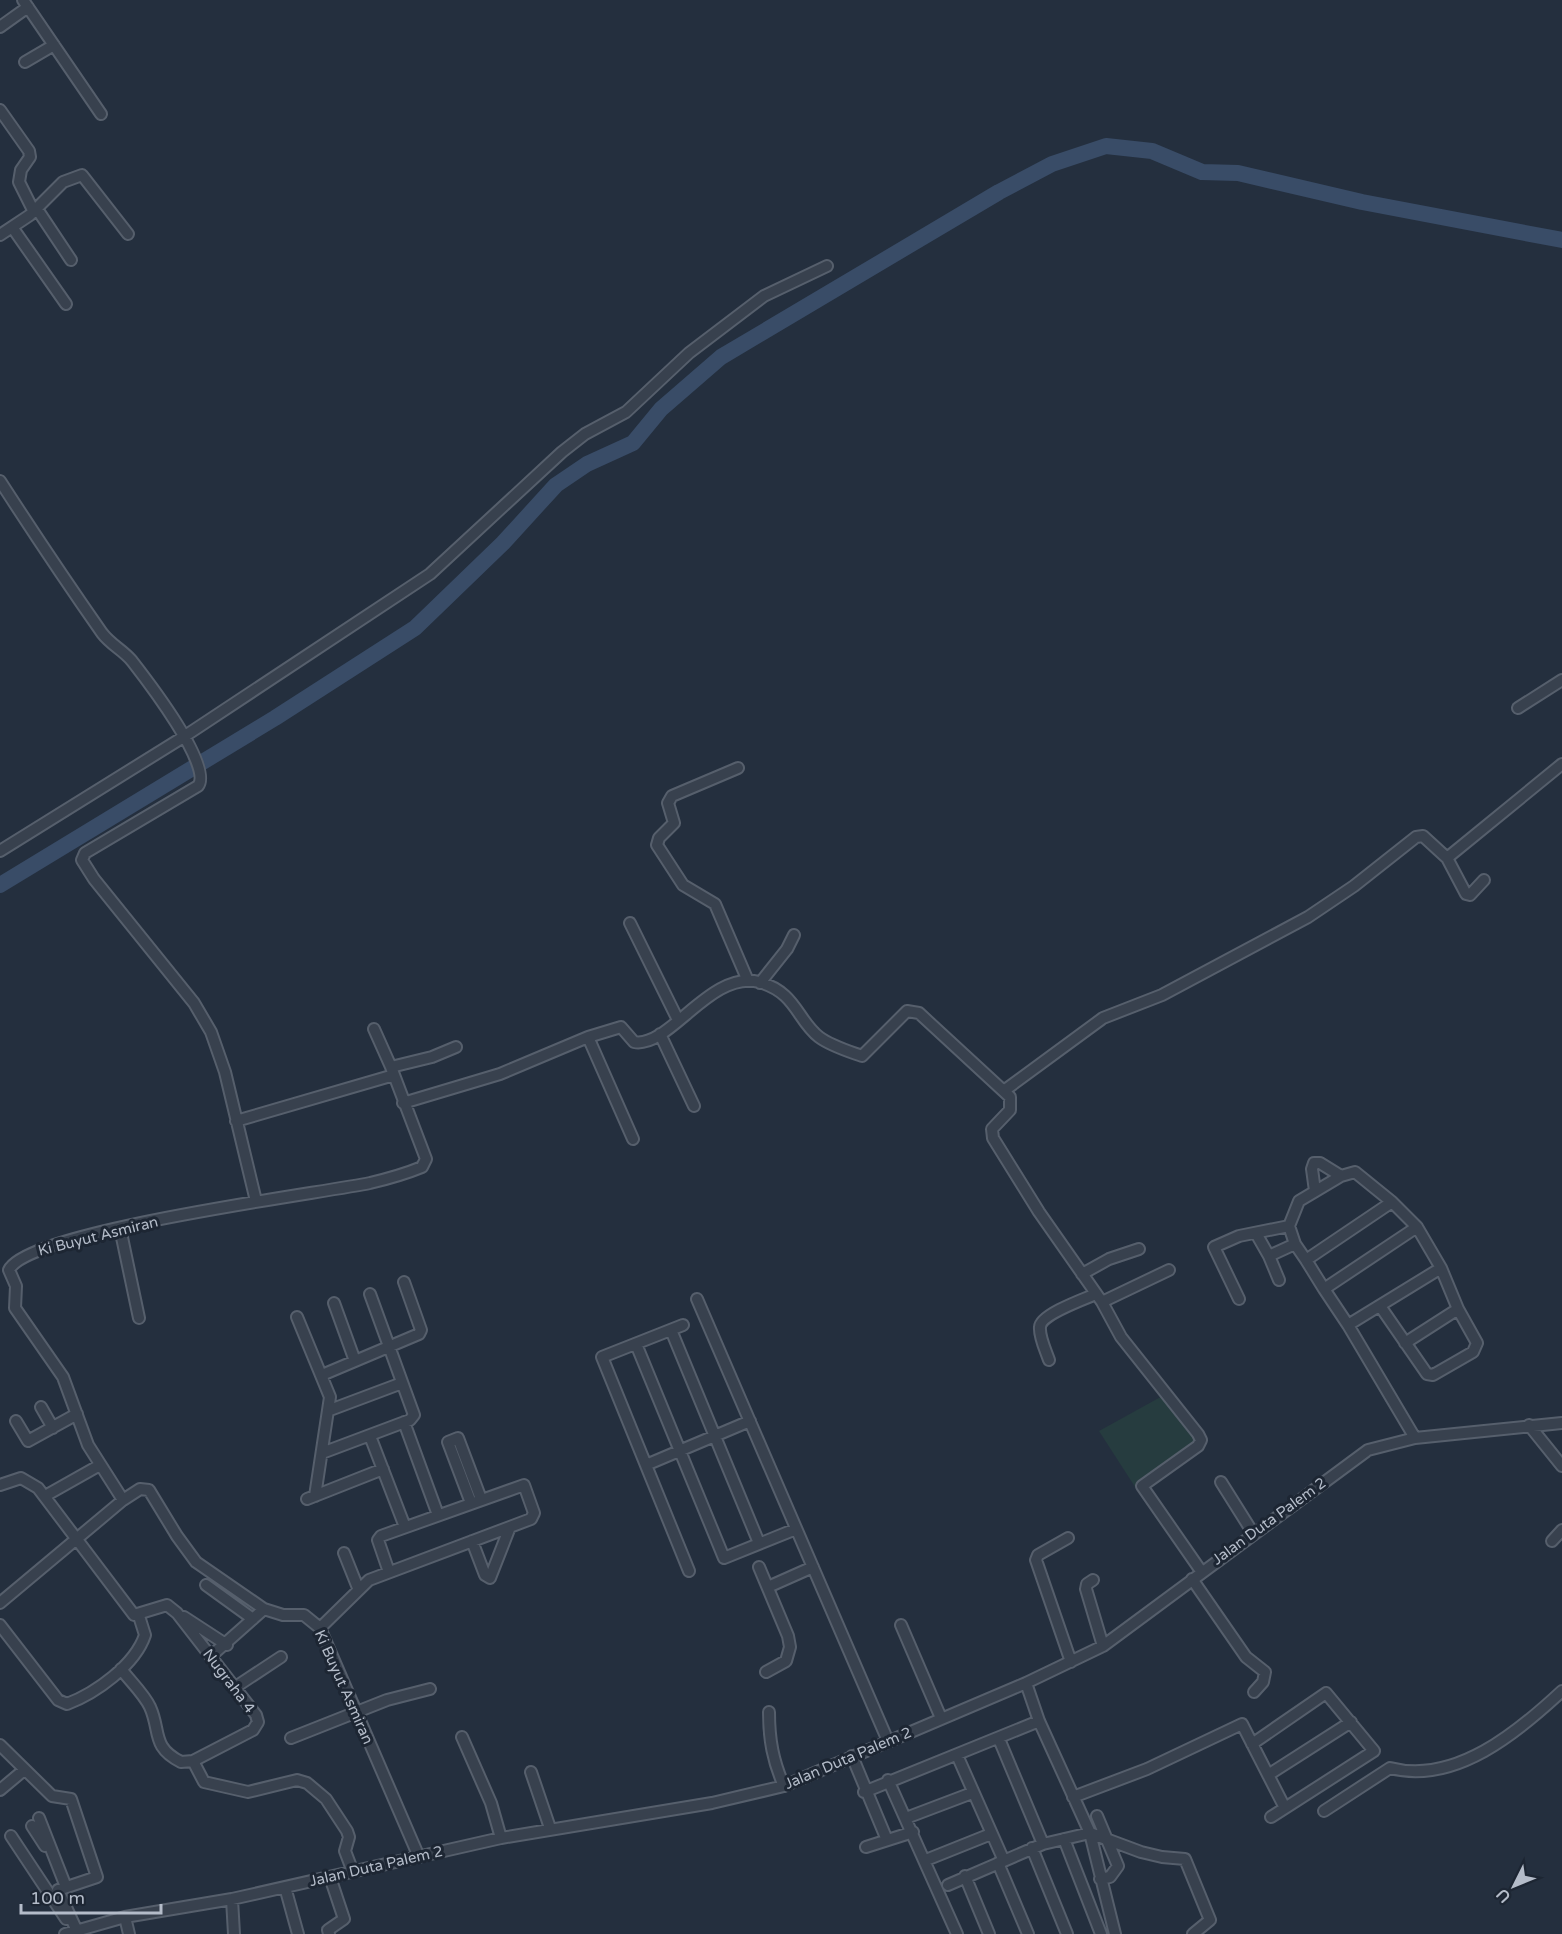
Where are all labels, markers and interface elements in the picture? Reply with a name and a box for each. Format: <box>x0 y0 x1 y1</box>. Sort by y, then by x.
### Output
street label: Ki Buyut Asmiran <box>36 1212 160 1260</box>
street label: Jalan Duta Palem 2 <box>1209 1474 1329 1568</box>
street label: Ki Buyut Asmiran <box>311 1627 377 1747</box>
street label: Nugraha 4 <box>199 1645 259 1717</box>
street label: Jalan Duta Palem 2 <box>782 1723 914 1793</box>
street label: Jalan Duta Palem 2 <box>308 1842 444 1890</box>
north arrow <box>1484 1856 1544 1916</box>
scale bar <box>21 1877 160 1915</box>
text: U <box>1492 1884 1515 1907</box>
text: 100 m <box>30 1887 85 1909</box>

